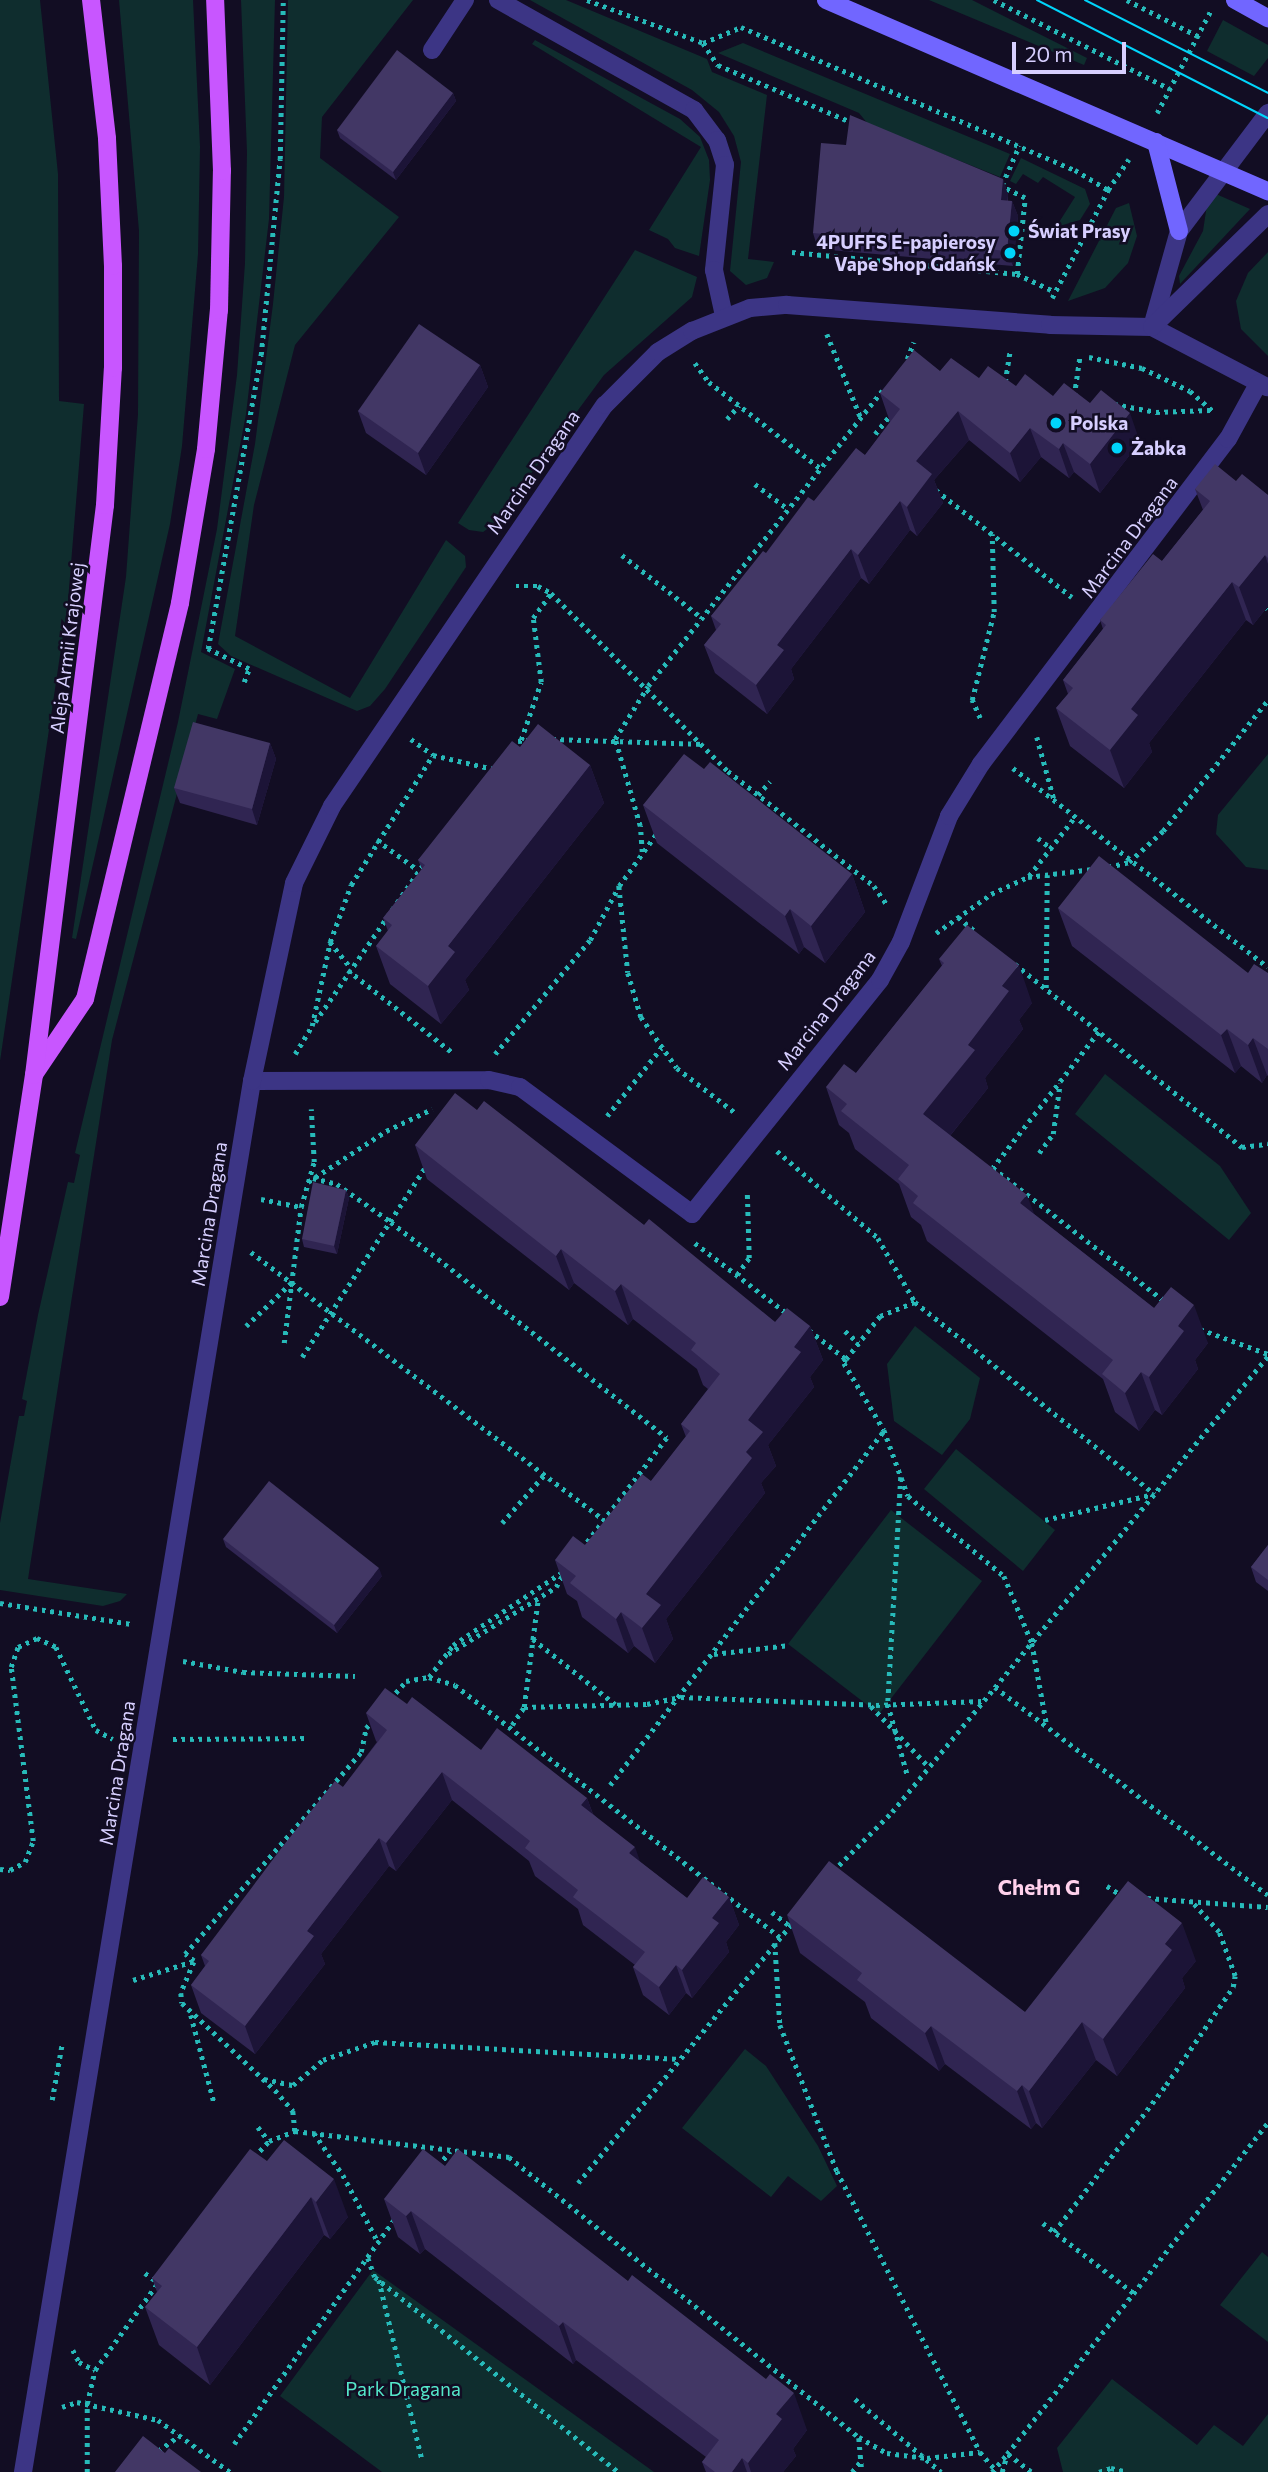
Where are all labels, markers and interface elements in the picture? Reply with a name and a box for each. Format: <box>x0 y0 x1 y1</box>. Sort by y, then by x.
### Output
scale bar <box>1016 28 1130 72</box>
text: 20 m <box>1025 41 1073 66</box>
place label: Świat Prasy <box>1028 220 1131 242</box>
marker: Świat Prasy <box>1006 223 1022 239</box>
place label: 4PUFFS E-papierosy Vape Shop Gdańsk <box>816 231 996 275</box>
marker: 4PUFFS E-papierosy Vape Shop Gdańsk <box>1002 245 1018 261</box>
street label: Marcina Dragana <box>482 406 584 538</box>
place label: Polska <box>1070 412 1128 434</box>
marker: Polska <box>1048 415 1064 431</box>
place label: Żabka <box>1131 437 1186 459</box>
marker: Żabka <box>1109 440 1125 456</box>
street label: Marcina Dragana <box>1076 472 1182 602</box>
street label: Aleja Armii Krajowej <box>45 561 89 735</box>
street label: Marcina Dragana <box>772 945 880 1075</box>
street label: Marcina Dragana <box>186 1140 232 1288</box>
street label: Marcina Dragana <box>94 1699 140 1847</box>
district label: Chełm G <box>998 1874 1080 1900</box>
park label: Park Dragana <box>345 2378 461 2400</box>

